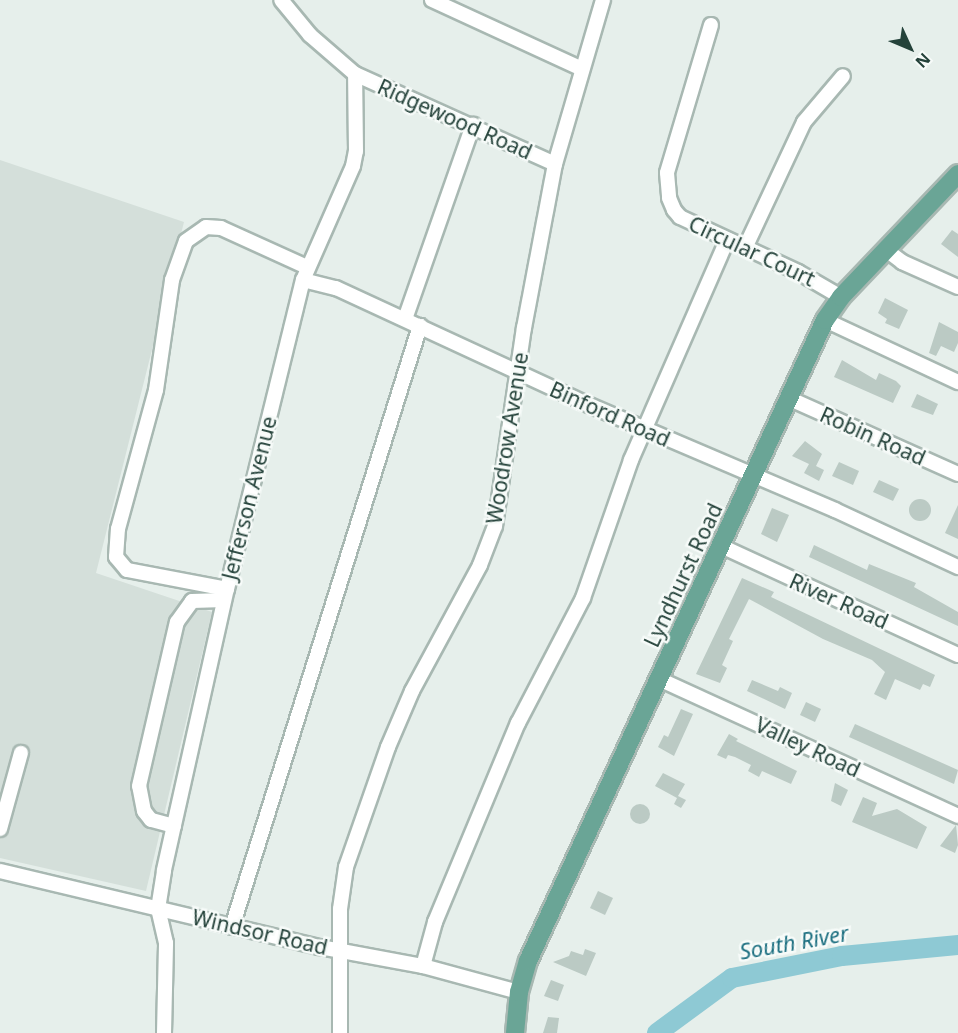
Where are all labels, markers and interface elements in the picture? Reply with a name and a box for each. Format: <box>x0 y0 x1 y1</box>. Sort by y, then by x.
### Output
north arrow <box>880 18 940 78</box>
text: N <box>911 48 935 73</box>
street label: Ridgewood Road <box>374 74 536 164</box>
street label: Circular Court <box>685 211 819 291</box>
street label: Woodrow Avenue <box>481 350 533 526</box>
street label: Binford Road <box>546 376 674 452</box>
street label: Robin Road <box>816 402 930 470</box>
street label: Jefferson Avenue <box>217 414 281 582</box>
street label: Lyndhurst Road <box>639 499 727 651</box>
street label: River Road <box>786 568 892 634</box>
street label: Valley Road <box>752 712 864 782</box>
street label: Windsor Road <box>190 904 330 960</box>
water label: South River <box>737 919 851 965</box>

